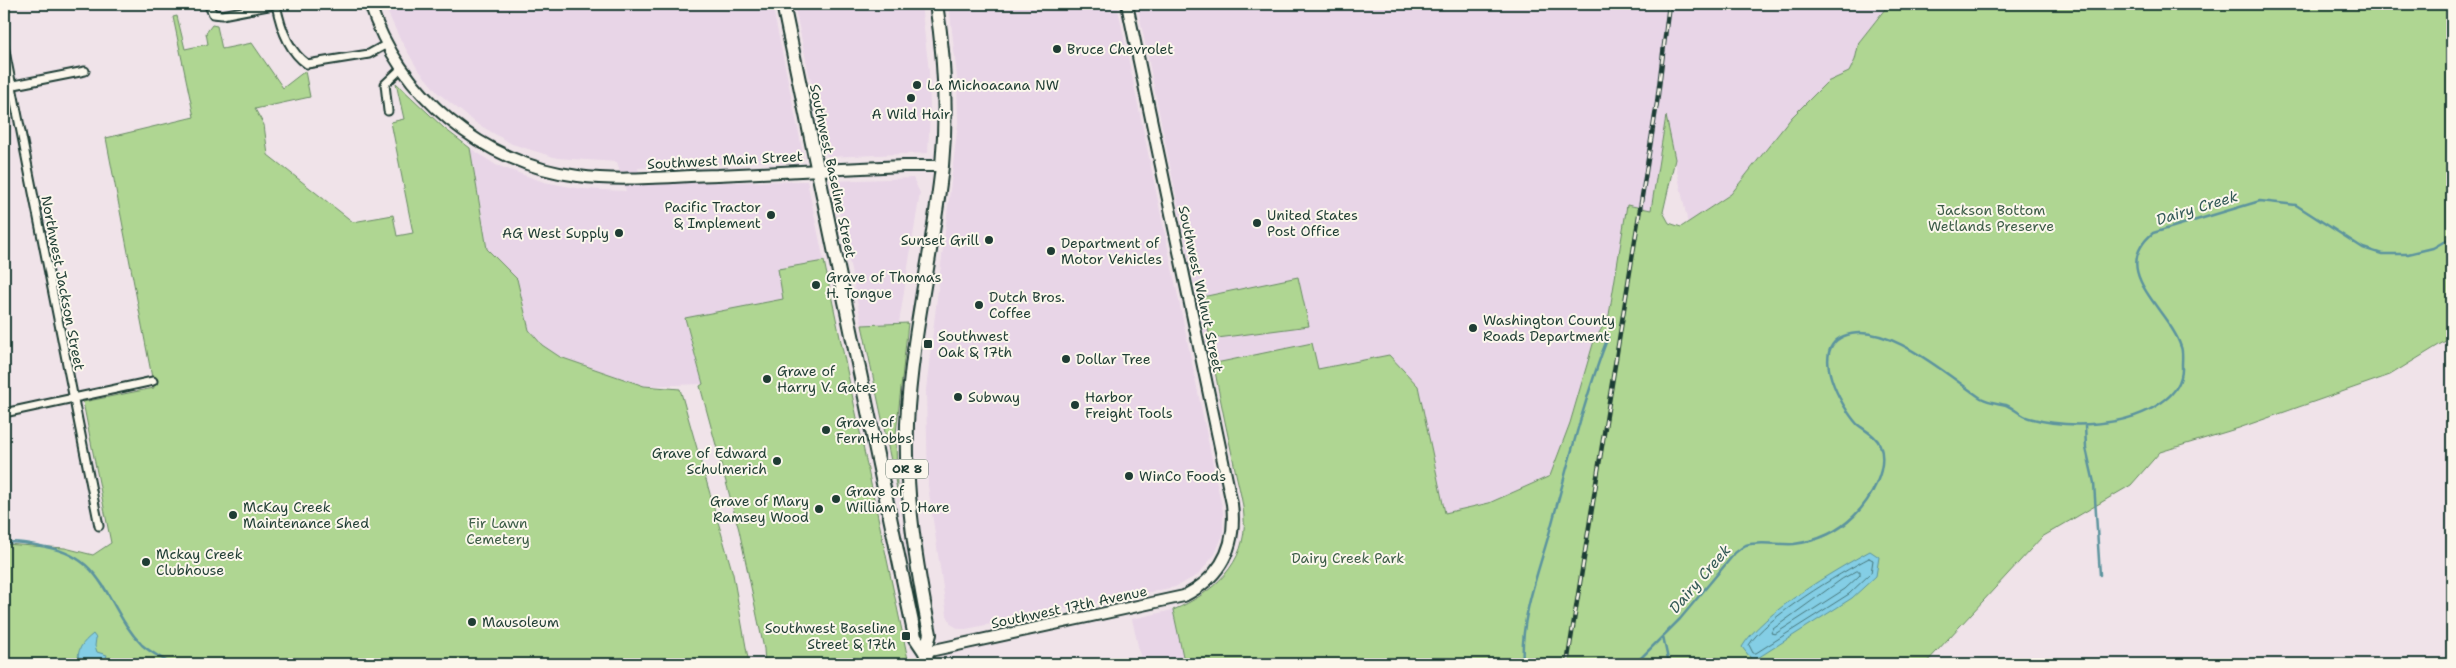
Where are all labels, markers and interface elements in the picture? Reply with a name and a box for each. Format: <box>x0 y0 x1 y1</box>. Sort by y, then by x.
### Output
place label: Bruce Chevrolet <box>1067 40 1173 58</box>
marker: Bruce Chevrolet <box>1051 43 1063 55</box>
place label: La Michoacana NW <box>927 76 1059 94</box>
marker: La Michoacana NW <box>911 79 923 91</box>
street label: Southwest Baseline Street <box>806 82 860 260</box>
marker: A Wild Hair <box>905 92 917 104</box>
place label: A Wild Hair <box>872 105 951 123</box>
street label: Southwest Main Street <box>647 147 803 173</box>
water label: Dairy Creek <box>2154 186 2241 230</box>
street label: Northwest Jackson Street <box>37 194 89 372</box>
place label: Pacific Tractor & Implement <box>664 198 761 232</box>
park label: Jackson Bottom Wetlands Preserve <box>1928 201 2054 235</box>
street label: Southwest Walnut Street <box>1175 204 1227 374</box>
place label: United States Post Office <box>1267 206 1358 240</box>
marker: Pacific Tractor & Implement <box>765 209 777 221</box>
marker: United States Post Office <box>1251 217 1263 229</box>
place label: AG West Supply <box>502 224 609 242</box>
marker: AG West Supply <box>613 227 625 239</box>
place label: Sunset Grill <box>901 231 980 249</box>
marker: Sunset Grill <box>983 234 995 246</box>
place label: Department of Motor Vehicles <box>1061 234 1162 268</box>
marker: Department of Motor Vehicles <box>1045 245 1057 257</box>
place label: Grave of Thomas H. Tongue <box>826 268 942 302</box>
marker: Grave of Thomas H. Tongue <box>810 279 822 291</box>
place label: Dutch Bros. Coffee <box>989 288 1065 322</box>
marker: Dutch Bros. Coffee <box>973 299 985 311</box>
place label: Washington County Roads Department <box>1483 311 1615 345</box>
marker: Washington County Roads Department <box>1467 322 1479 334</box>
place label: Southwest Oak & 17th <box>938 327 1012 361</box>
marker: Southwest Oak & 17th <box>922 338 934 350</box>
place label: Dollar Tree <box>1076 350 1151 368</box>
marker: Dollar Tree <box>1060 353 1072 365</box>
place label: Grave of Harry V. Gates <box>777 362 877 396</box>
marker: Grave of Harry V. Gates <box>761 373 773 385</box>
place label: Subway <box>968 388 1020 406</box>
place label: Harbor Freight Tools <box>1085 388 1173 422</box>
marker: Subway <box>952 391 964 403</box>
marker: Harbor Freight Tools <box>1069 399 1081 411</box>
place label: Grave of Fern Hobbs <box>836 413 912 447</box>
marker: Grave of Fern Hobbs <box>820 424 832 436</box>
place label: Grave of Edward Schulmerich <box>652 444 767 478</box>
marker: Grave of Edward Schulmerich <box>771 455 783 467</box>
road number: OR 8 <box>886 459 928 478</box>
place label: WinCo Foods <box>1139 467 1226 485</box>
marker: WinCo Foods <box>1123 470 1135 482</box>
place label: Grave of William D. Hare <box>846 482 950 516</box>
place label: Grave of Mary Ramsey Wood <box>710 492 809 526</box>
marker: Grave of William D. Hare <box>830 493 842 505</box>
place label: McKay Creek Maintenance Shed <box>243 498 369 532</box>
marker: Grave of Mary Ramsey Wood <box>813 503 825 515</box>
marker: McKay Creek Maintenance Shed <box>227 509 239 521</box>
park label: Fir Lawn Cemetery <box>466 514 530 548</box>
water label: Dairy Creek <box>1665 540 1736 618</box>
place label: Mckay Creek Clubhouse <box>156 545 243 579</box>
park label: Dairy Creek Park <box>1292 549 1404 567</box>
marker: Mckay Creek Clubhouse <box>140 556 152 568</box>
street label: Southwest 17th Avenue <box>989 582 1149 632</box>
place label: Mausoleum <box>482 613 559 631</box>
marker: Mausoleum <box>466 616 478 628</box>
place label: Southwest Baseline Street & 17th <box>765 619 896 653</box>
marker: Southwest Baseline Street & 17th <box>900 630 912 642</box>

